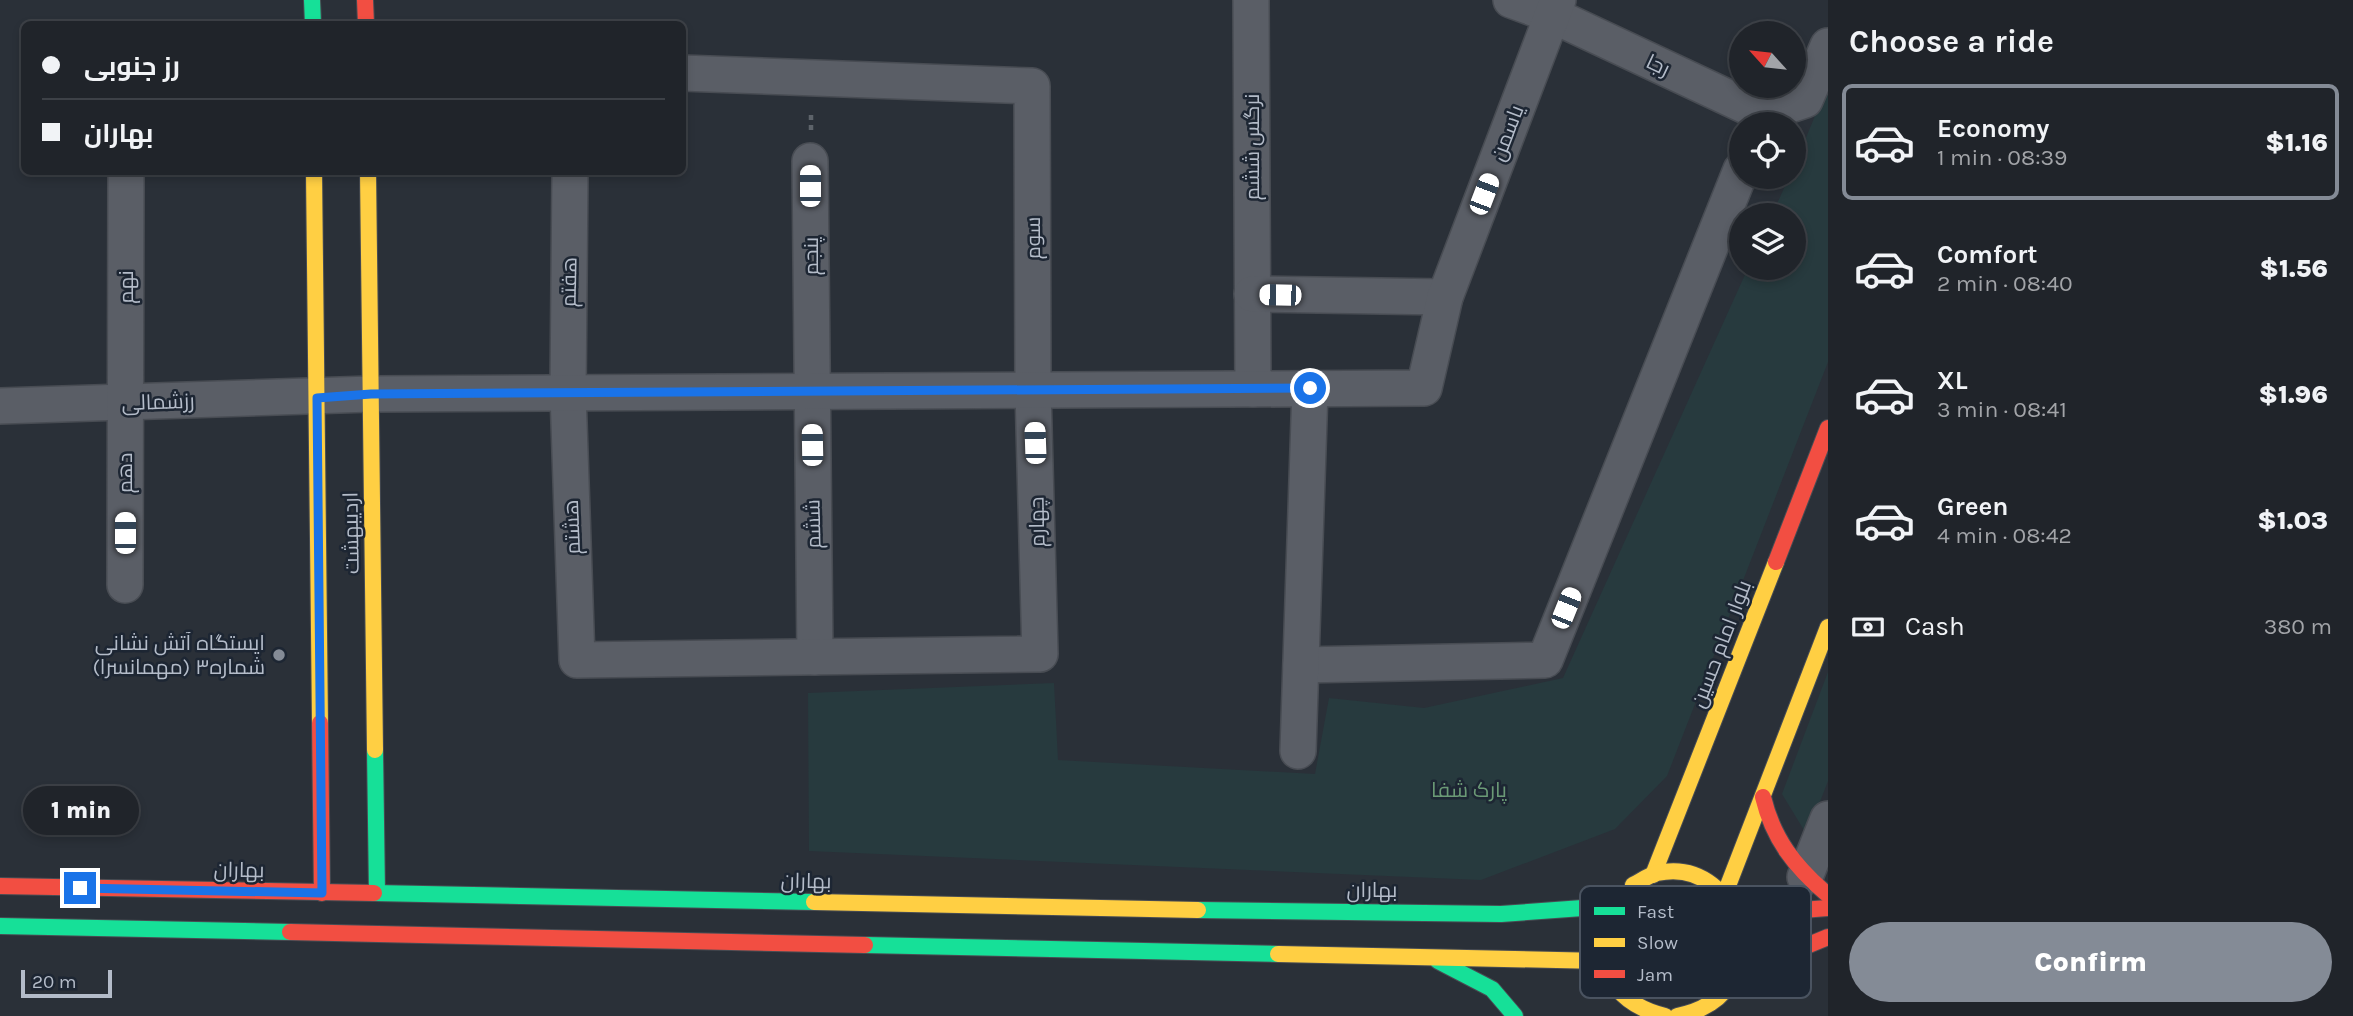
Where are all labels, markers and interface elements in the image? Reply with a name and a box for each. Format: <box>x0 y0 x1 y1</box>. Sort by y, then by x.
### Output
north arrow <box>1729 21 1806 98</box>
map controls <box>1729 21 1806 280</box>
text: Choose a ride <box>1849 23 2054 60</box>
street label: رجا <box>1642 49 1674 81</box>
text: رز جنوبی <box>84 51 180 82</box>
street label: نرگس ششم <box>1240 94 1266 200</box>
street label: یاسمن <box>1485 101 1530 165</box>
icon: car <box>1853 111 1916 174</box>
button: locate <box>1729 112 1806 189</box>
text: Economy <box>1937 113 2049 144</box>
text: بهاران <box>84 118 153 149</box>
text: $1.16 <box>2265 127 2328 158</box>
text: 1 min · 08:39 <box>1937 144 2067 171</box>
car <box>800 165 821 207</box>
car <box>1467 171 1502 217</box>
button: layers <box>1729 203 1806 280</box>
street label: سوم <box>1021 217 1047 259</box>
street label: پنجم <box>799 236 825 275</box>
icon: car <box>1853 237 1916 300</box>
text: Comfort <box>1937 239 2038 270</box>
text: $1.56 <box>2260 253 2328 284</box>
street label: هفتم <box>557 257 583 307</box>
street label: نهم <box>114 270 140 304</box>
text: 2 min · 08:40 <box>1937 270 2073 297</box>
car <box>1259 284 1302 306</box>
icon: car <box>1853 363 1916 426</box>
text: XL <box>1937 365 1968 396</box>
route start <box>1294 372 1326 404</box>
text: $1.96 <box>2259 379 2328 410</box>
street label: رزشمالی <box>121 389 195 416</box>
text: 3 min · 08:41 <box>1937 396 2067 423</box>
car <box>1024 422 1047 464</box>
car <box>802 424 823 466</box>
street label: دهم <box>113 453 139 493</box>
icon: car <box>1853 489 1916 552</box>
text: Green <box>1937 491 2009 522</box>
street label: اردیبهشت <box>338 492 365 574</box>
street label: چهارم <box>1025 497 1051 547</box>
street label: هشتم <box>559 499 587 555</box>
street label: ششم <box>801 499 827 549</box>
text: $1.03 <box>2257 505 2328 536</box>
car <box>115 512 136 554</box>
text: 4 min · 08:42 <box>1937 522 2072 549</box>
street label: بلوار امام حسین <box>1686 577 1758 712</box>
car <box>1549 585 1584 631</box>
icon: cash <box>1849 608 1887 646</box>
text: Cash <box>1905 611 1965 642</box>
text: 380 m <box>2264 613 2332 640</box>
place label: ایستگاه آتش نشانی شماره۳ (مهمانسرا) <box>92 631 265 680</box>
marker: ایستگاه آتش نشانی شماره۳ (مهمانسرا) <box>271 647 287 663</box>
park label: پارک شفا <box>1431 778 1507 804</box>
callout: 1 min <box>22 786 138 836</box>
text: 1 min <box>51 797 111 824</box>
street label: بهاران <box>213 858 265 883</box>
street label: بهاران <box>780 869 832 894</box>
route end <box>64 872 96 904</box>
street label: بهاران <box>1347 878 1397 903</box>
legend <box>1580 886 1811 998</box>
text: Fast <box>1637 901 1674 923</box>
button: Confirm <box>1849 922 2332 1002</box>
text: Slow <box>1637 932 1678 954</box>
text: Jam <box>1637 964 1673 986</box>
scale bar <box>21 967 112 999</box>
text: 20 m <box>32 971 77 993</box>

